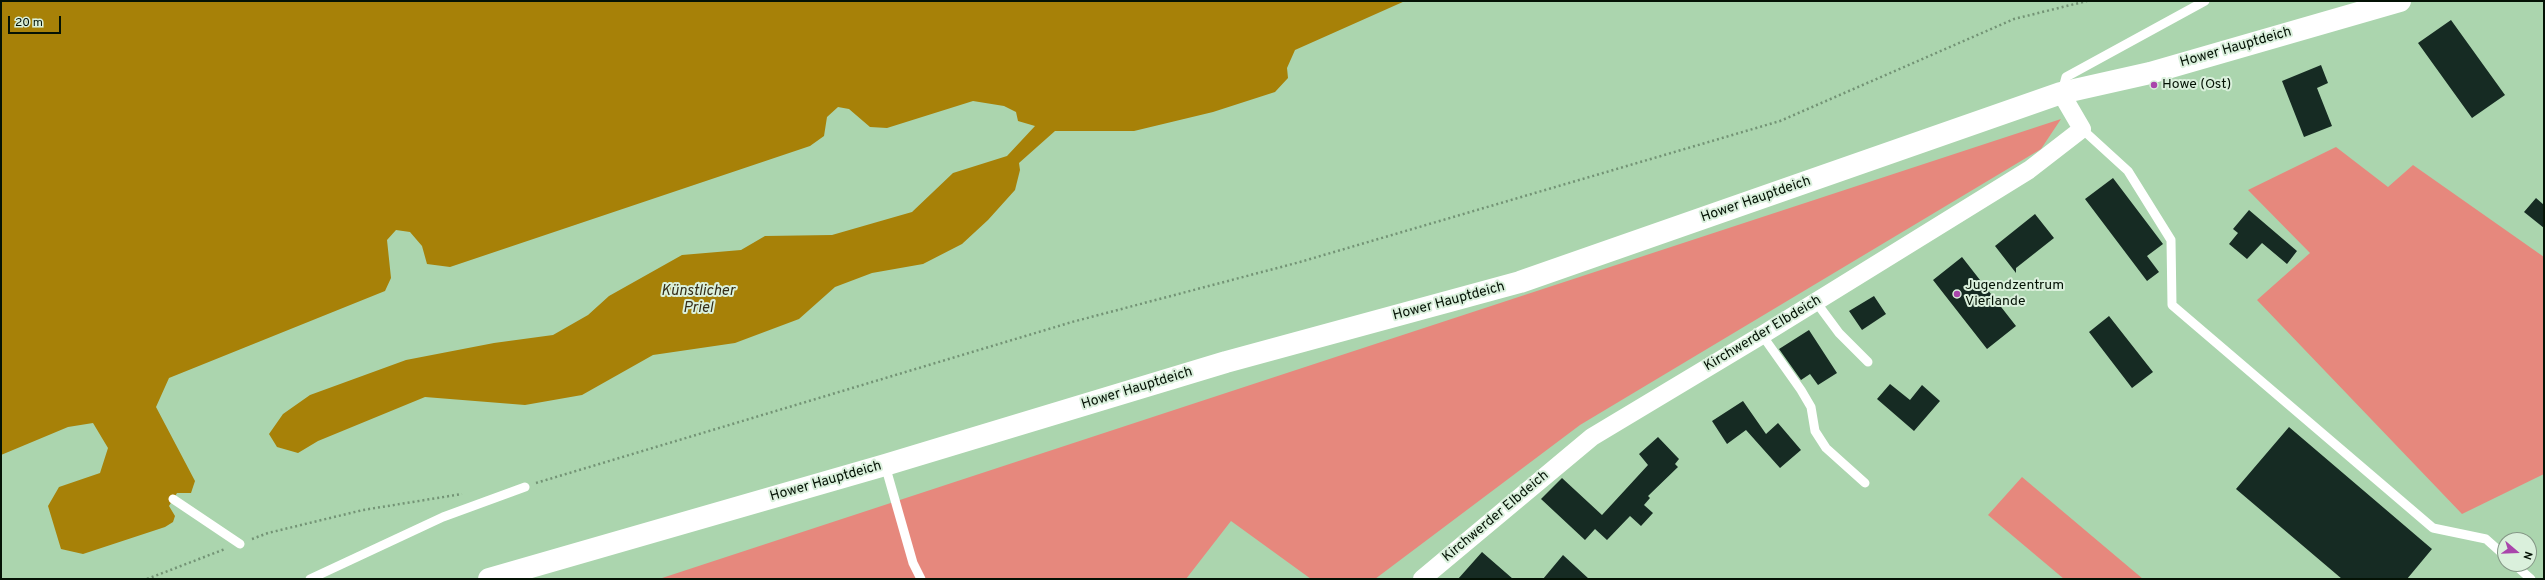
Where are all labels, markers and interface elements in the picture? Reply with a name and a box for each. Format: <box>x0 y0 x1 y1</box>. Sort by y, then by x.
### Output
scale bar <box>10 8 63 34</box>
text: 20 m <box>15 15 43 31</box>
street label: Hower Hauptdeich <box>2178 24 2294 72</box>
place label: Howe (Ost) <box>2162 77 2231 93</box>
marker: Howe (Ost) <box>2149 80 2159 90</box>
street label: Hower Hauptdeich <box>1699 173 1813 227</box>
place label: Jugendzentrum Vierlande <box>1965 278 2064 310</box>
street label: Hower Hauptdeich <box>1391 279 1507 325</box>
water label: Künstlicher Priel <box>661 283 735 318</box>
marker: Jugendzentrum Vierlande <box>1952 289 1962 299</box>
street label: Kirchwerder Elbdeich <box>1701 292 1825 376</box>
street label: Hower Hauptdeich <box>1079 364 1195 414</box>
street label: Hower Hauptdeich <box>768 458 884 506</box>
street label: Kirchwerder Elbdeich <box>1439 468 1553 566</box>
north arrow <box>2497 532 2537 572</box>
text: N <box>2519 550 2535 562</box>

